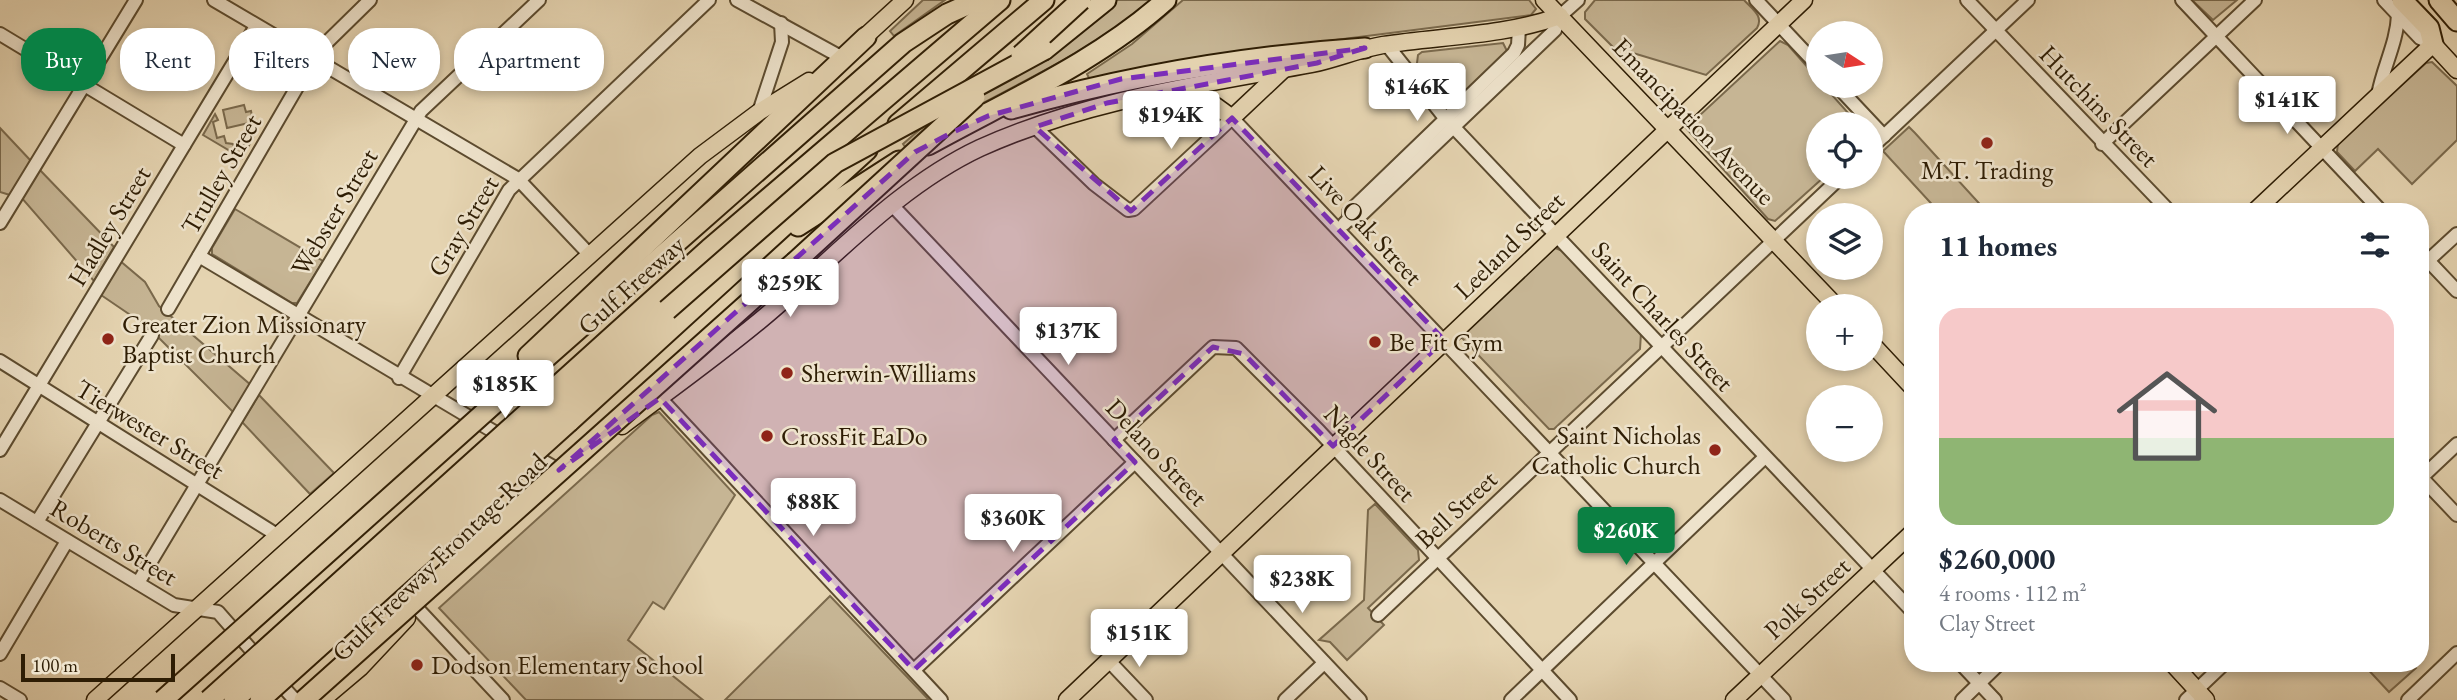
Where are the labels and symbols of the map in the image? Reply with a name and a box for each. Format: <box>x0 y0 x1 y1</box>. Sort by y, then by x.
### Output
north arrow <box>1806 21 1883 98</box>
street label: Emancipation Avenue <box>1605 30 1783 212</box>
street label: Hutchins Street <box>2032 37 2166 175</box>
pin: $146K <box>1368 64 1466 123</box>
pin: $141K <box>2238 76 2336 136</box>
pin: $194K <box>1122 92 1220 151</box>
street label: Trulley Street <box>173 108 269 240</box>
marker: M.T. Trading <box>1979 135 1995 151</box>
street label: Webster Street <box>283 142 385 282</box>
place label: M.T. Trading <box>1921 153 2054 187</box>
street label: Live Oak Street <box>1302 158 1430 292</box>
street label: Hadley Street <box>60 160 158 292</box>
street label: Gray Street <box>420 169 506 283</box>
street label: Leeland Street <box>1446 184 1572 306</box>
street label: Gulf Freeway <box>570 227 692 342</box>
street label: Saint Charles Street <box>1584 233 1742 399</box>
pin: $259K <box>741 260 839 319</box>
place label: Greater Zion Missionary Baptist Church <box>122 307 367 371</box>
pin: $137K <box>1019 308 1117 367</box>
place label: Be Fit Gym <box>1389 325 1503 359</box>
marker: Greater Zion Missionary Baptist Church <box>100 331 116 347</box>
marker: Be Fit Gym <box>1367 334 1383 350</box>
place label: Sherwin-Williams <box>801 356 976 390</box>
pin: $185K <box>456 360 554 420</box>
marker: Sherwin-Williams <box>779 365 795 381</box>
street label: Tierwester Street <box>69 371 231 487</box>
street label: Delano Street <box>1098 391 1216 513</box>
street label: Nagle Street <box>1316 397 1424 509</box>
place label: Saint Nicholas Catholic Church <box>1532 418 1701 482</box>
place label: CrossFit EaDo <box>781 419 928 453</box>
marker: CrossFit EaDo <box>759 428 775 444</box>
marker: Saint Nicholas Catholic Church <box>1707 442 1723 458</box>
street label: Gulf Freeway Frontage Road <box>324 445 555 669</box>
street label: Bell Street <box>1408 462 1504 556</box>
pin: $88K <box>772 478 854 538</box>
street label: Roberts Street <box>44 491 184 593</box>
pin: $360K <box>964 494 1062 554</box>
pin: $260K <box>1577 508 1675 567</box>
street label: Polk Street <box>1757 549 1857 647</box>
pin: $238K <box>1253 556 1351 615</box>
pin: $151K <box>1090 610 1188 669</box>
place label: Dodson Elementary School <box>431 648 703 682</box>
scale bar <box>21 651 175 683</box>
marker: Dodson Elementary School <box>409 657 425 673</box>

